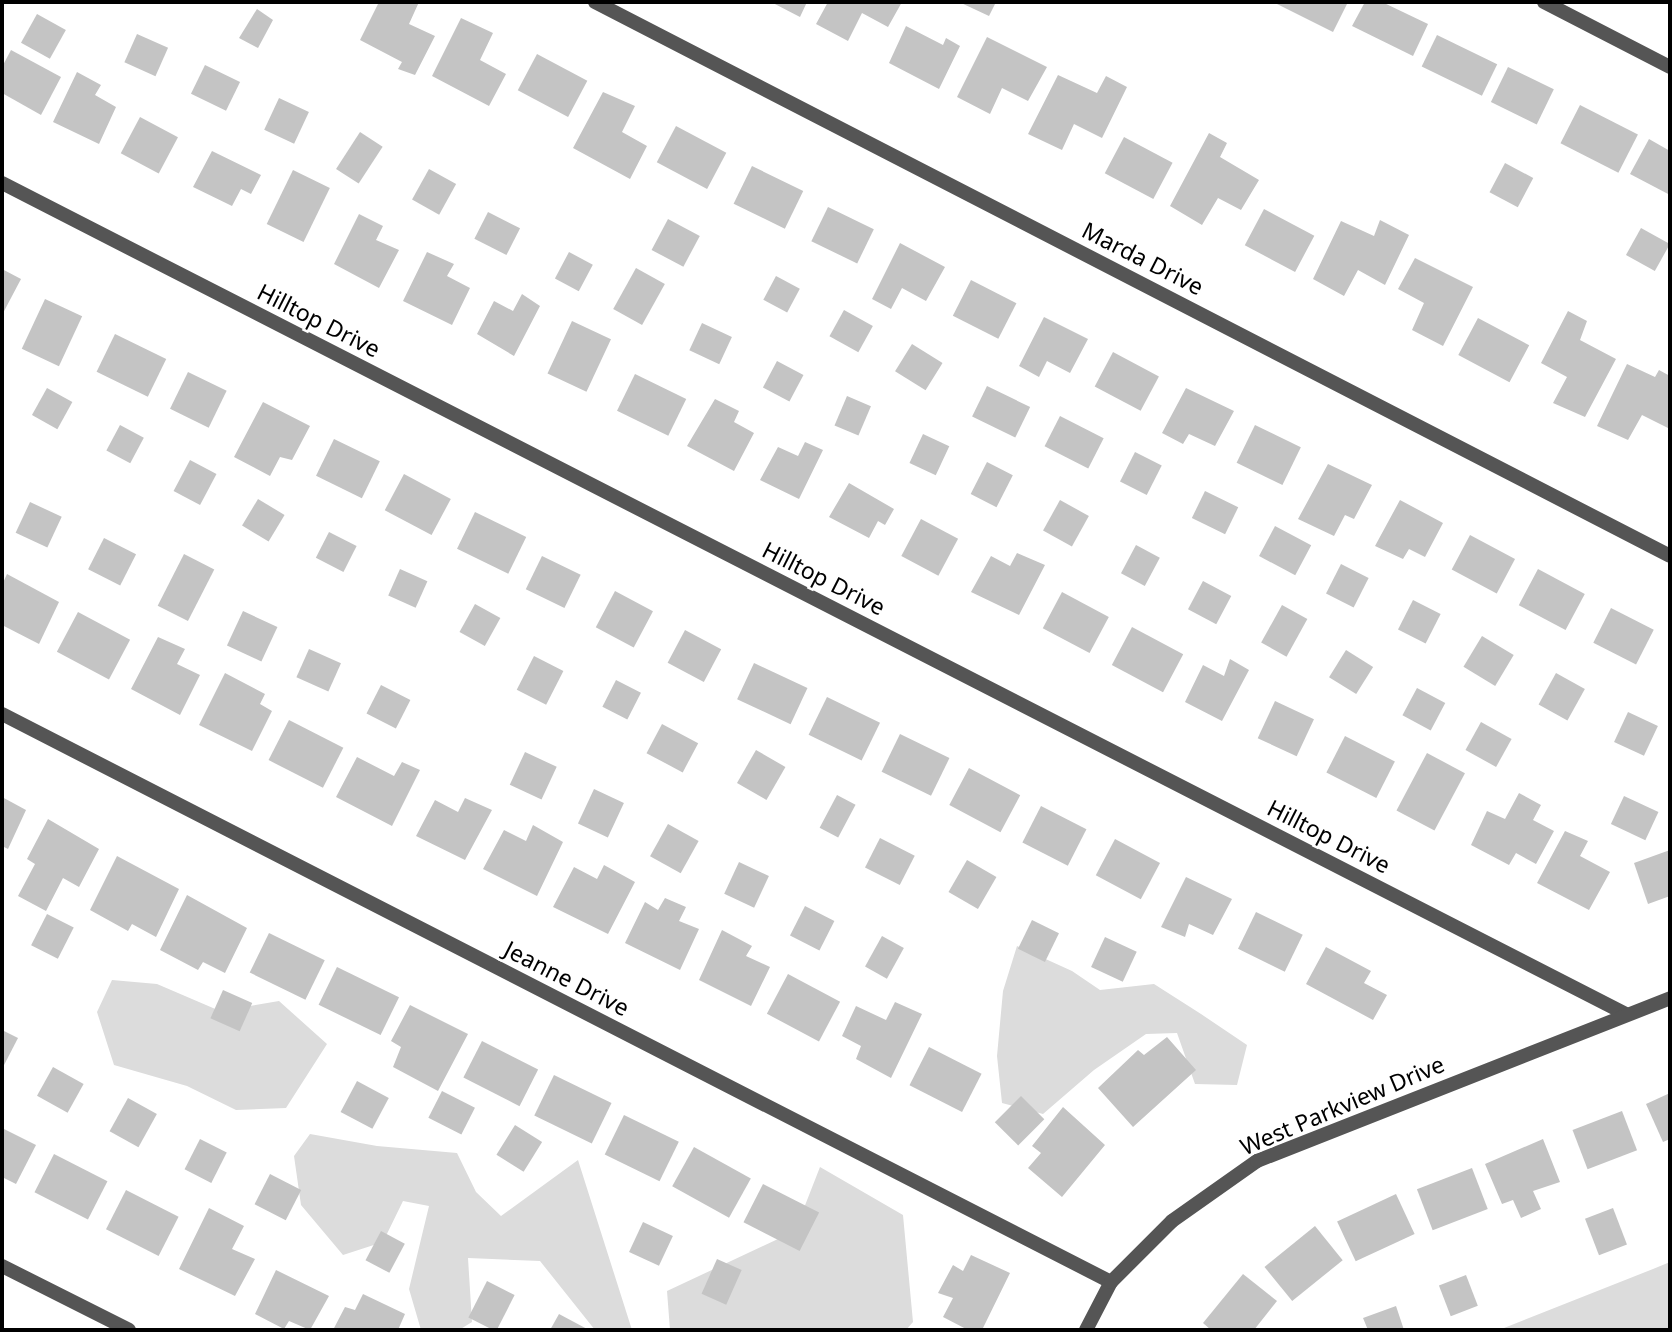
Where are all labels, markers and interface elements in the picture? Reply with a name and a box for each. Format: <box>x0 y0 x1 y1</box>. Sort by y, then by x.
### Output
street label: Marda Drive <box>1078 216 1208 300</box>
street label: Hilltop Drive <box>253 277 385 363</box>
street label: Hilltop Drive <box>758 535 890 621</box>
street label: Hilltop Drive <box>1263 793 1395 879</box>
street label: Jeanne Drive <box>500 935 634 1021</box>
street label: West Parkview Drive <box>1236 1050 1448 1160</box>

